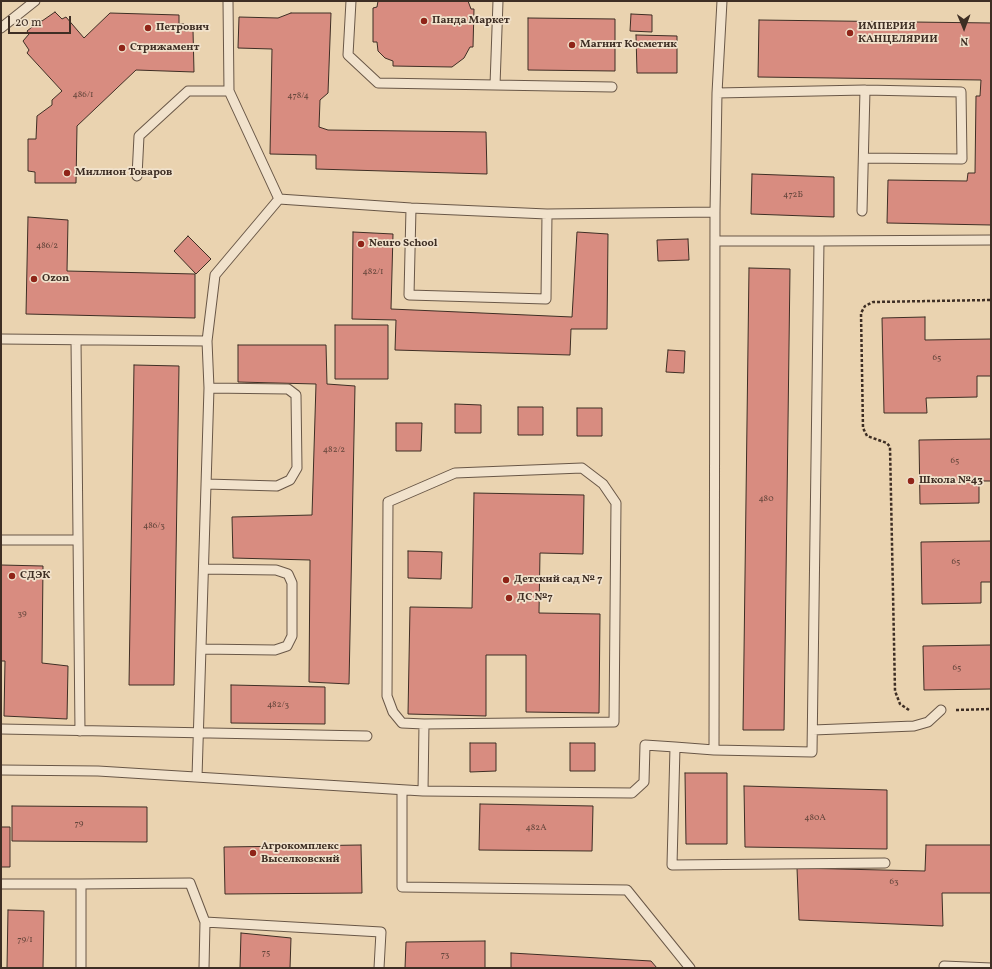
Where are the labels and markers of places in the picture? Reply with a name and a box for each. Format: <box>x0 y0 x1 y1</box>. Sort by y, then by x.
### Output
place label: Панда Маркет <box>432 14 510 28</box>
marker: Панда Маркет <box>419 16 429 26</box>
place label: ИМПЕРИЯ КАНЦЕЛЯРИИ <box>858 20 938 46</box>
place label: Петрович <box>156 21 209 35</box>
marker: Петрович <box>143 23 153 33</box>
marker: ИМПЕРИЯ КАНЦЕЛЯРИИ <box>845 28 855 38</box>
place label: Магнит Косметик <box>580 38 677 52</box>
marker: Магнит Косметик <box>567 40 577 50</box>
place label: Стрижамент <box>130 41 199 55</box>
marker: Стрижамент <box>117 43 127 53</box>
place label: Миллион Товаров <box>75 166 172 180</box>
marker: Миллион Товаров <box>62 168 72 178</box>
place label: Neuro School <box>369 237 437 251</box>
marker: Neuro School <box>356 239 366 249</box>
place label: Ozon <box>42 272 69 286</box>
marker: Ozon <box>29 274 39 284</box>
place label: Школа №43 <box>919 474 983 488</box>
marker: Школа №43 <box>906 476 916 486</box>
place label: СДЭК <box>20 569 50 583</box>
marker: СДЭК <box>7 571 17 581</box>
place label: Детский сад № 7 <box>514 573 602 587</box>
marker: Детский сад № 7 <box>501 575 511 585</box>
place label: ДС №7 <box>517 591 553 605</box>
marker: ДС №7 <box>504 593 514 603</box>
place label: Агрокомплекс Выселковский <box>261 840 340 866</box>
marker: Агрокомплекс Выселковский <box>248 848 258 858</box>

